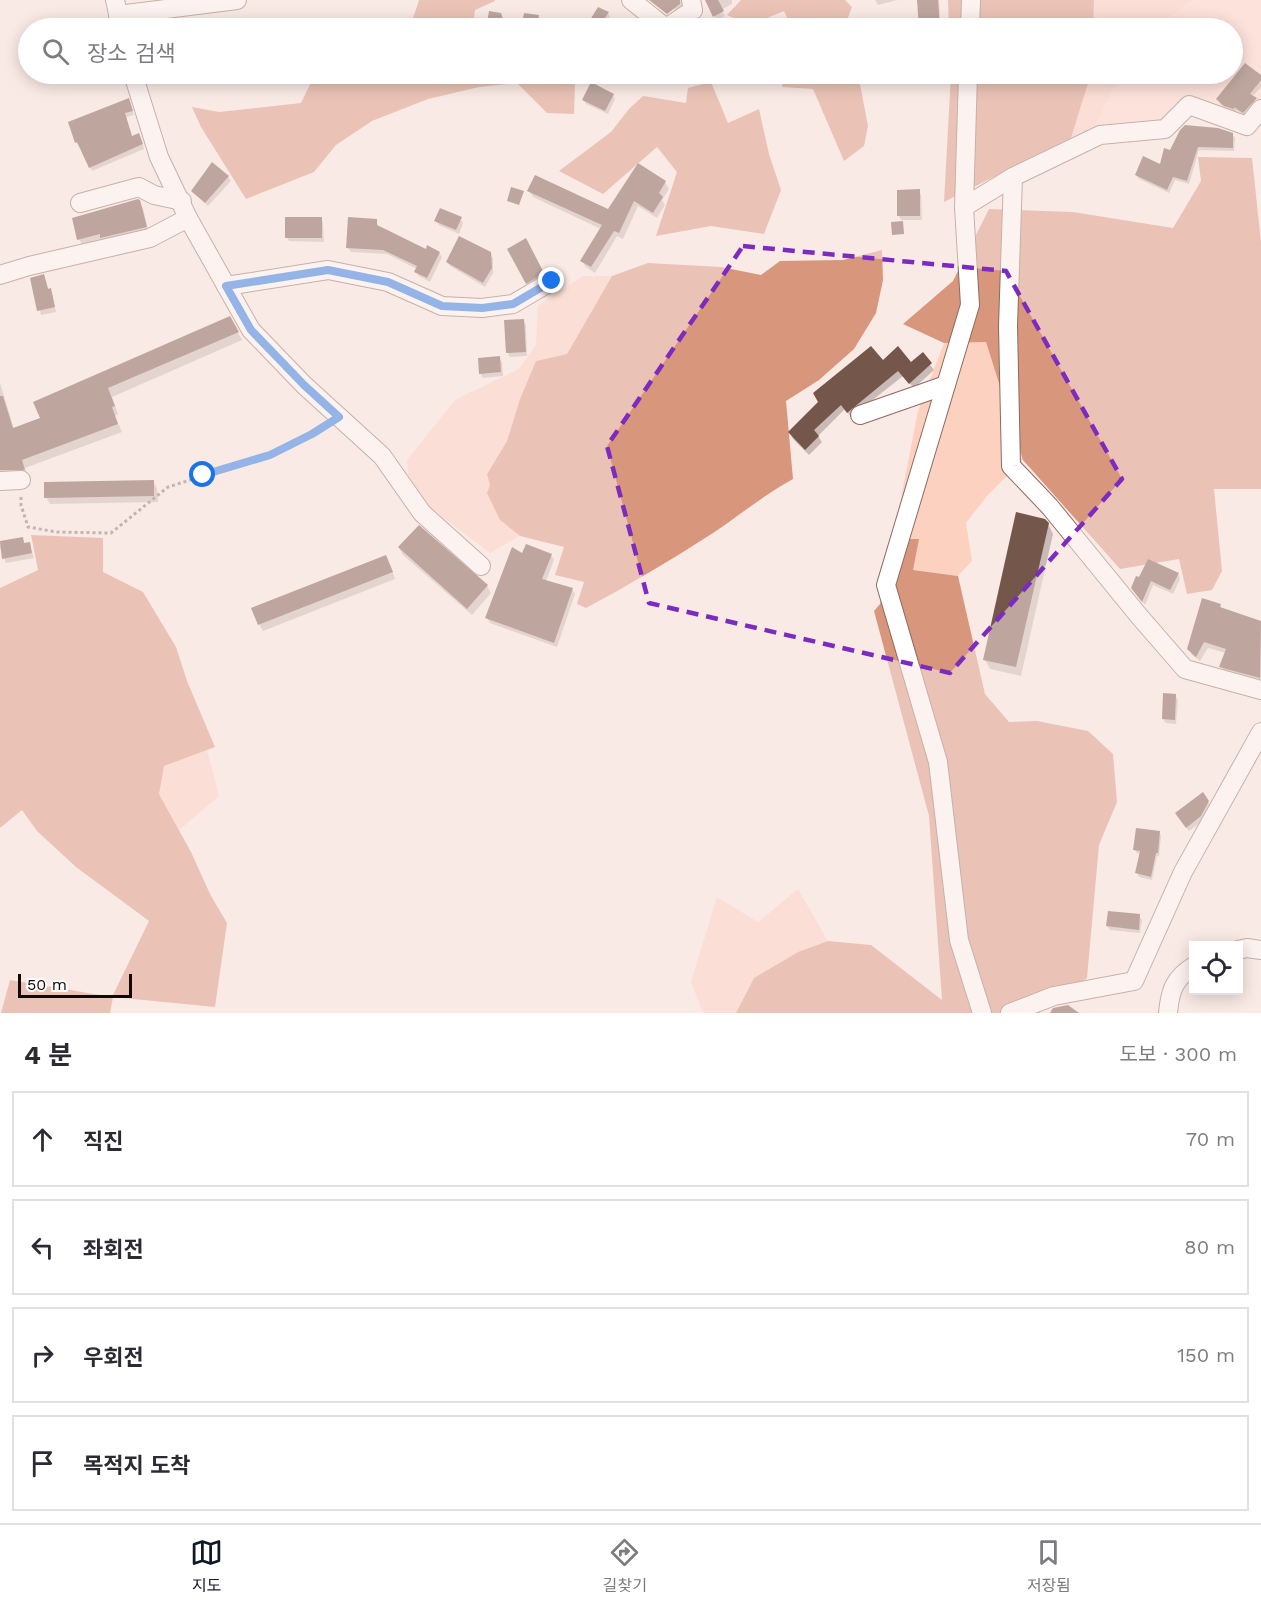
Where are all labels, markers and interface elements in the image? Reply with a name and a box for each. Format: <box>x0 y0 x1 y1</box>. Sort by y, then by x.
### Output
search box <box>18 18 1243 84</box>
icon: search <box>39 35 72 68</box>
text: 장소 검색 <box>87 41 175 66</box>
route end <box>538 267 564 293</box>
route start <box>189 461 215 487</box>
map controls <box>1189 941 1243 995</box>
button: locate <box>1189 941 1243 995</box>
scale bar <box>18 971 132 998</box>
text: 50 m <box>27 975 67 994</box>
text: 4 분 <box>24 1040 72 1070</box>
text: 도보 · 300 m <box>1120 1042 1237 1066</box>
icon: ahead <box>26 1123 59 1156</box>
text: 70 m <box>1186 1127 1235 1151</box>
text: 직진 <box>83 1129 123 1154</box>
icon: left <box>26 1231 59 1264</box>
text: 80 m <box>1184 1235 1235 1259</box>
text: 좌회전 <box>83 1237 144 1262</box>
icon: right <box>26 1339 59 1372</box>
text: 150 m <box>1177 1343 1235 1367</box>
text: 우회전 <box>83 1345 144 1370</box>
icon: arrive <box>26 1447 59 1480</box>
text: 목적지 도착 <box>83 1453 191 1478</box>
tab: 지도 <box>190 1536 223 1596</box>
tab: 길찾기 <box>603 1536 647 1596</box>
tab: 저장됨 <box>1027 1536 1071 1596</box>

